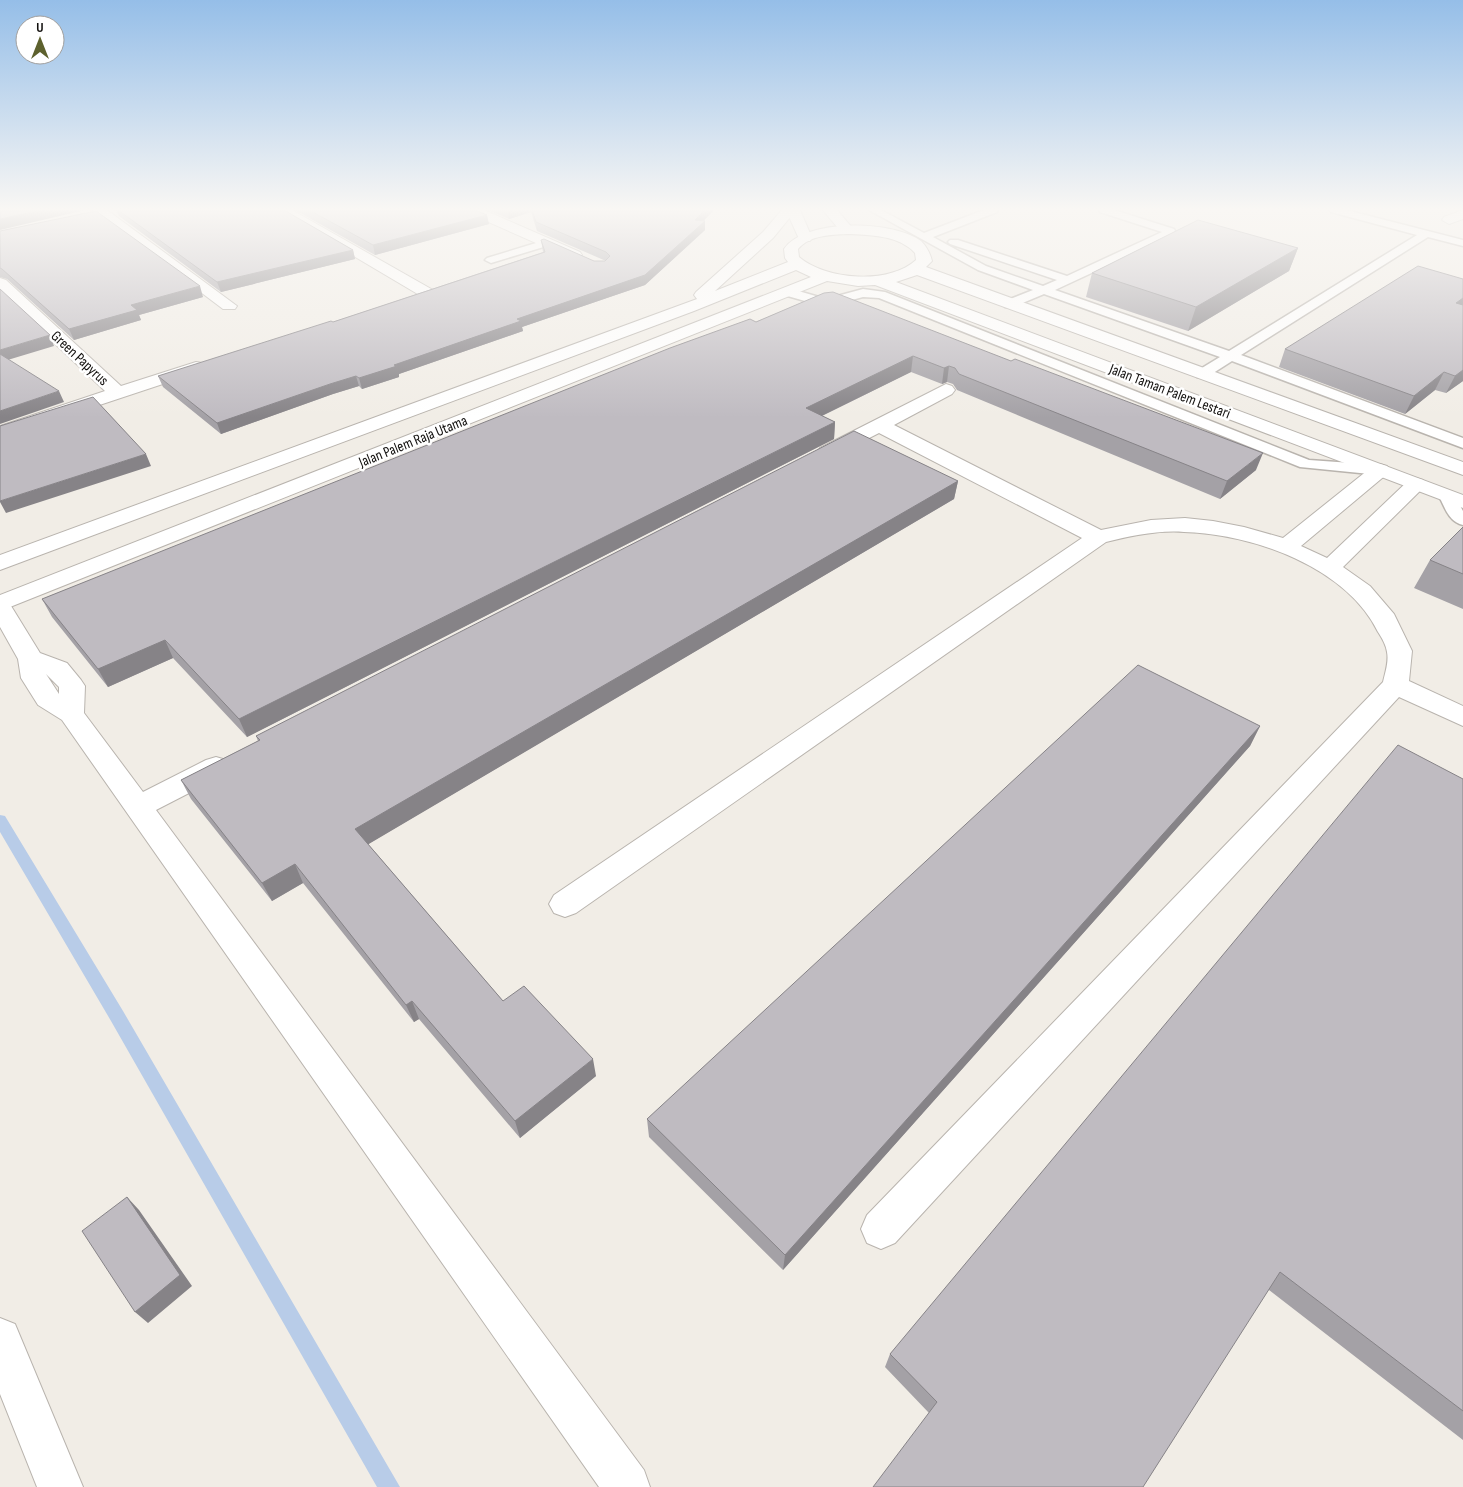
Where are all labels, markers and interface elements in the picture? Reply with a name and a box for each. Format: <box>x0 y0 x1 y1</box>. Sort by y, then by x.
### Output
north arrow <box>15 15 65 65</box>
text: U <box>36 19 44 36</box>
street label: Green Papyrus <box>47 327 113 390</box>
street label: Jalan Taman Palem Lestari <box>1106 359 1233 423</box>
street label: Jalan Palem Raja Utama <box>355 411 470 472</box>

